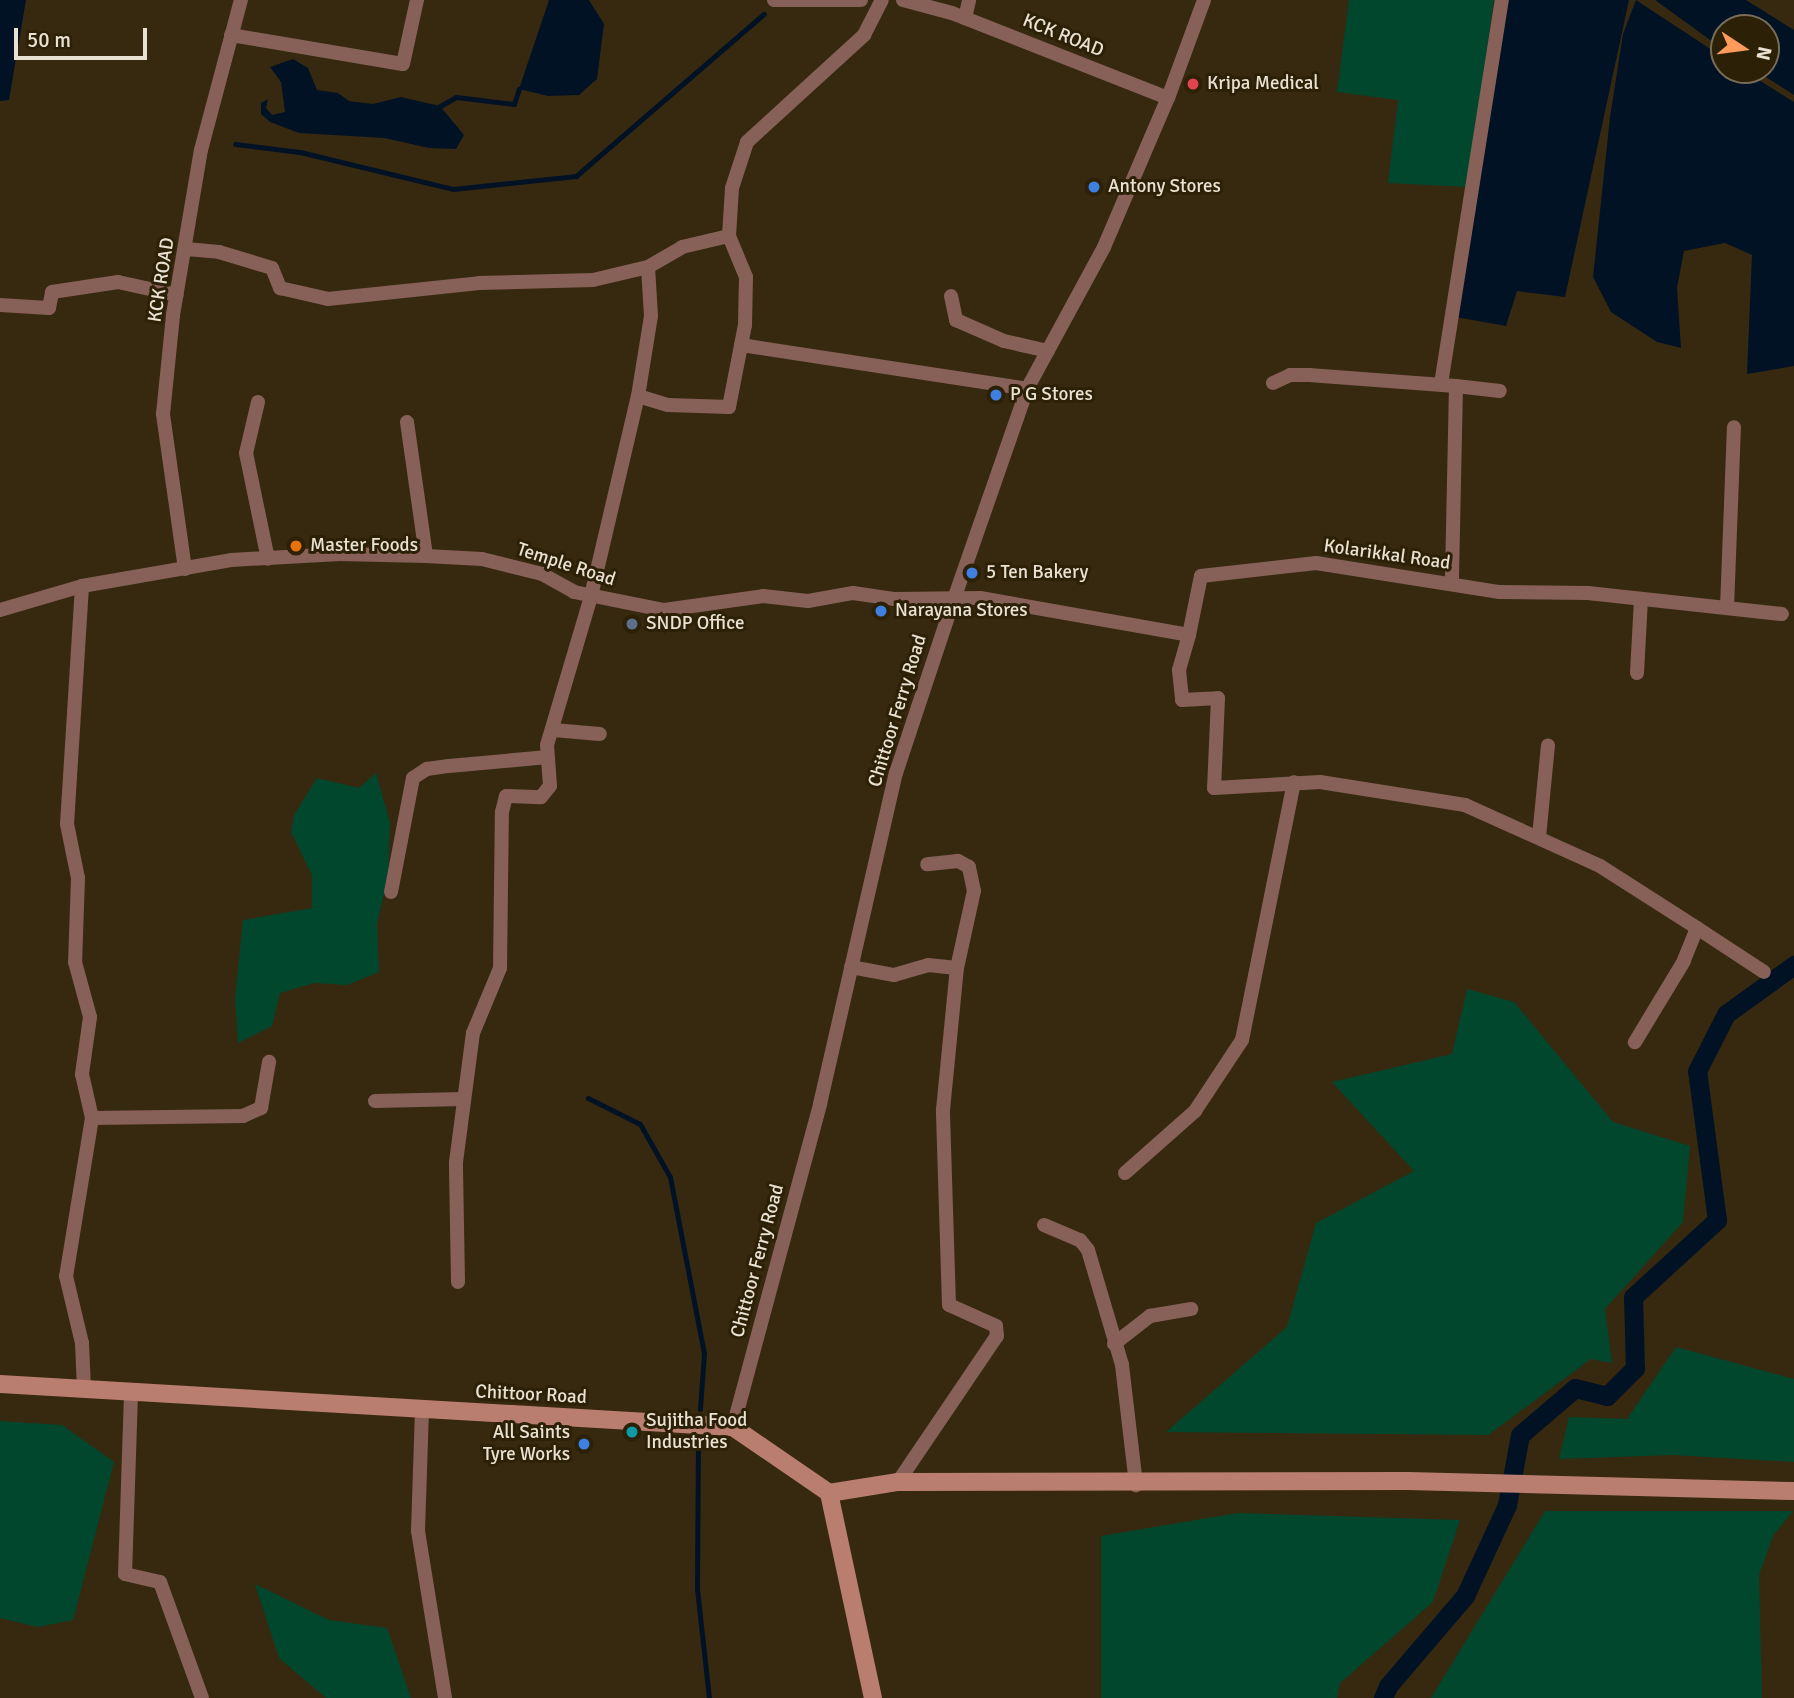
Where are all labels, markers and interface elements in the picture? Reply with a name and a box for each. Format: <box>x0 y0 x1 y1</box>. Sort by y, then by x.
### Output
street label: KCK ROAD <box>1019 9 1107 63</box>
scale bar <box>18 14 150 58</box>
north arrow <box>1710 14 1780 84</box>
text: 50 m <box>27 27 71 53</box>
text: N <box>1750 44 1777 62</box>
place label: Kripa Medical <box>1207 73 1319 95</box>
marker: Kripa Medical <box>1185 76 1201 92</box>
place label: Antony Stores <box>1108 176 1221 198</box>
marker: Antony Stores <box>1086 179 1102 195</box>
street label: KCK ROAD <box>144 236 180 324</box>
place label: P G Stores <box>1010 384 1093 406</box>
marker: P G Stores <box>988 387 1004 403</box>
place label: Master Foods <box>310 535 418 557</box>
street label: Kolarikkal Road <box>1322 535 1452 575</box>
marker: Master Foods <box>288 538 304 554</box>
street label: Temple Road <box>514 538 618 592</box>
place label: 5 Ten Bakery <box>986 562 1088 584</box>
marker: 5 Ten Bakery <box>964 565 980 581</box>
place label: Narayana Stores <box>895 600 1028 622</box>
marker: Narayana Stores <box>873 603 889 619</box>
place label: SNDP Office <box>646 613 745 635</box>
marker: SNDP Office <box>624 616 640 632</box>
street label: Chittoor Ferry Road <box>864 632 932 790</box>
street label: Chittoor Ferry Road <box>727 1182 789 1340</box>
street label: Chittoor Road <box>475 1381 587 1409</box>
place label: Sujitha Food Industries <box>646 1410 747 1454</box>
place label: All Saints Tyre Works <box>483 1422 570 1466</box>
marker: Sujitha Food Industries <box>624 1424 640 1440</box>
marker: All Saints Tyre Works <box>576 1436 592 1452</box>

